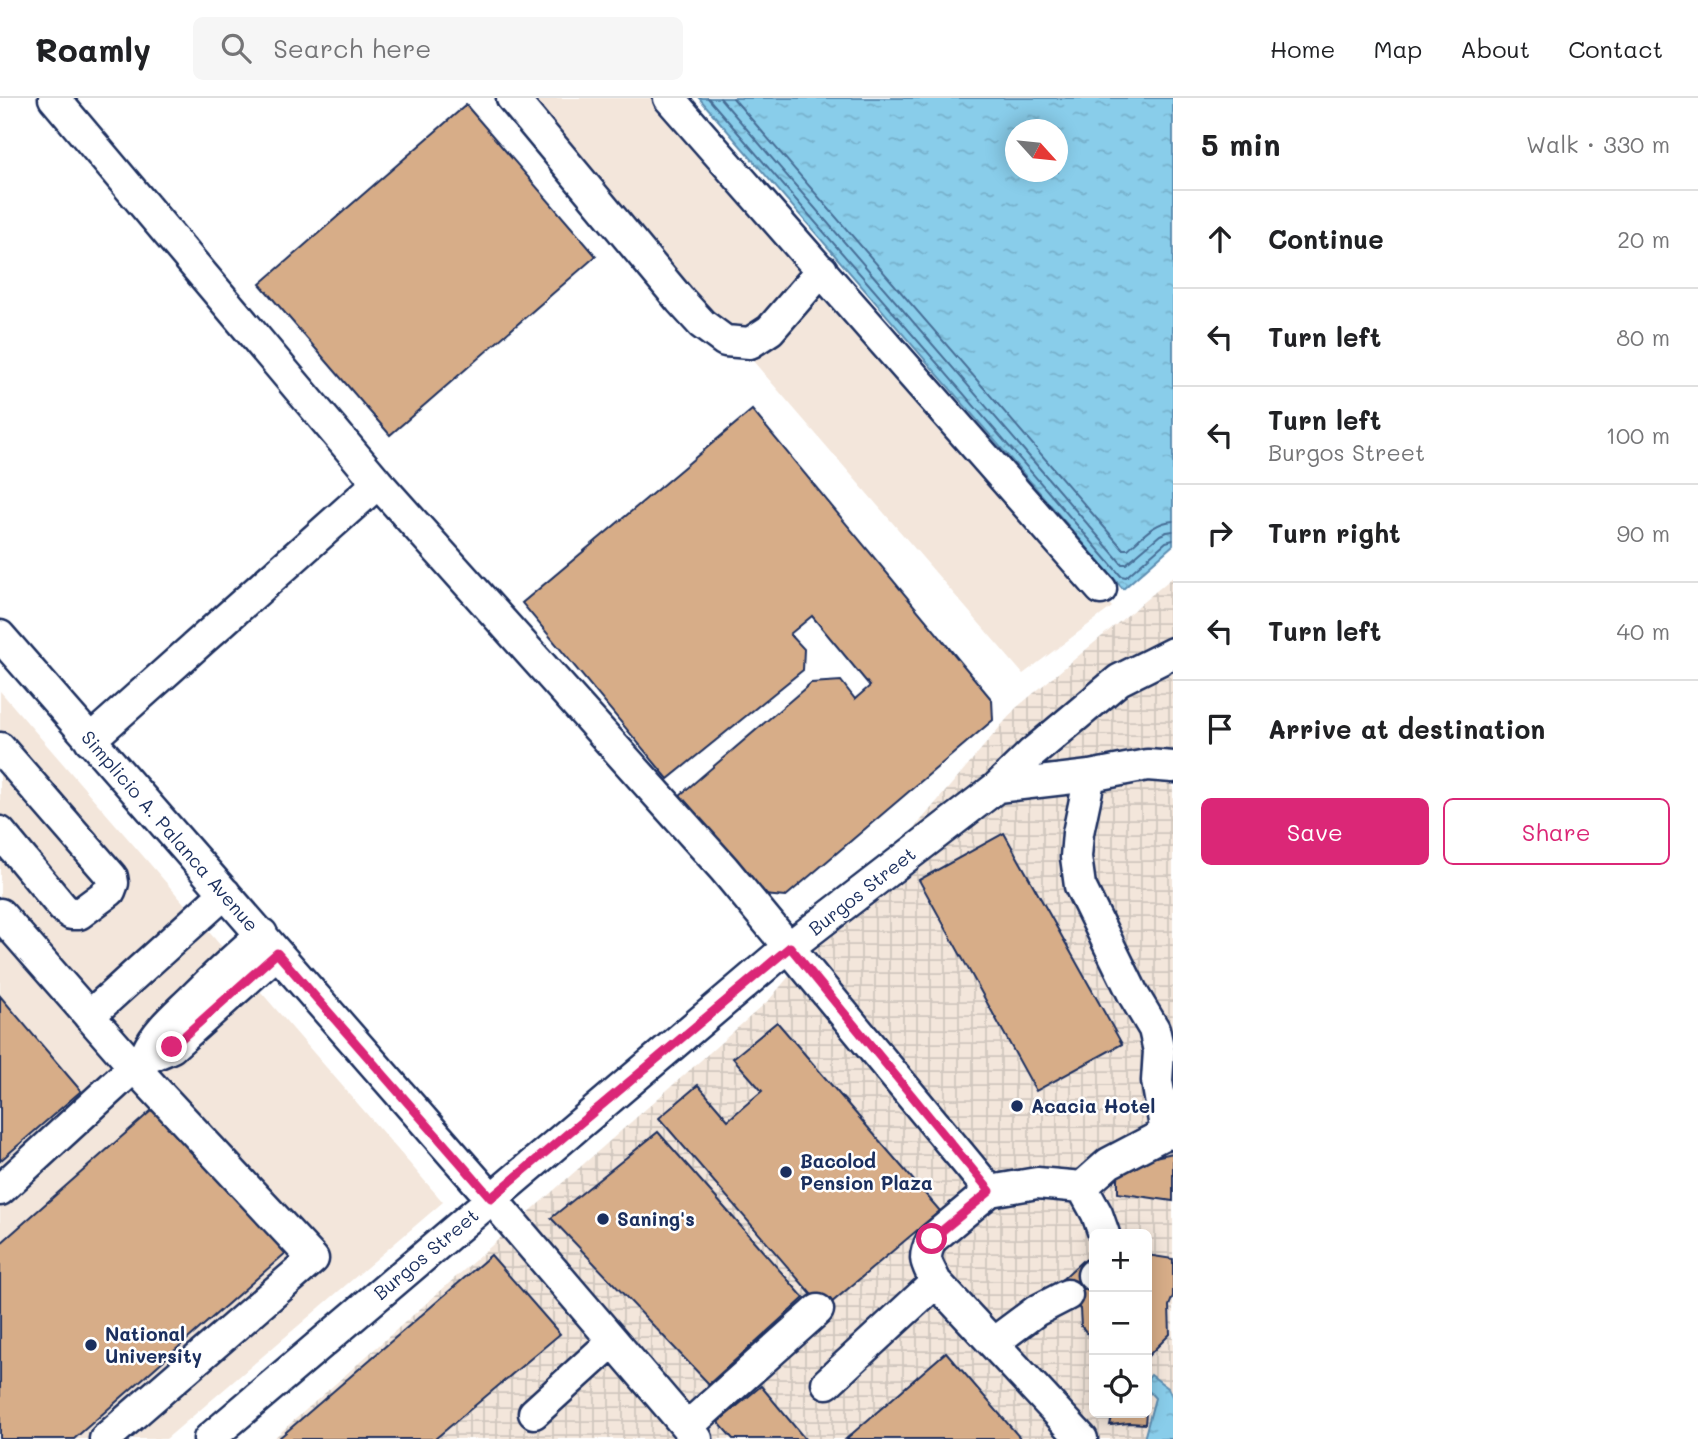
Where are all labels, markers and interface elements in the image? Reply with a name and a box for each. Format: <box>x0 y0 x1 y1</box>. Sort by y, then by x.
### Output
search box <box>193 17 683 80</box>
text: Roamly <box>35 27 151 70</box>
icon: search <box>217 29 255 67</box>
text: Search here <box>273 31 431 65</box>
text: Home <box>1270 33 1335 64</box>
text: Map <box>1373 33 1422 64</box>
text: About <box>1460 33 1530 64</box>
text: Contact <box>1568 33 1663 64</box>
north arrow <box>1005 119 1068 182</box>
text: 5 min <box>1201 124 1281 164</box>
text: Walk · 330 m <box>1526 129 1670 159</box>
icon: ahead <box>1201 220 1239 258</box>
text: Continue <box>1268 222 1384 256</box>
text: 20 m <box>1617 224 1670 254</box>
icon: left <box>1201 318 1239 356</box>
text: Turn left <box>1268 320 1381 354</box>
text: 80 m <box>1616 322 1670 352</box>
text: Turn left <box>1268 403 1381 437</box>
icon: left <box>1201 416 1239 454</box>
text: 100 m <box>1606 420 1670 450</box>
text: Burgos Street <box>1268 437 1425 467</box>
icon: right <box>1201 514 1239 552</box>
text: Turn right <box>1268 516 1401 550</box>
text: 90 m <box>1617 518 1670 548</box>
icon: left <box>1201 612 1239 650</box>
text: Turn left <box>1268 614 1381 648</box>
text: 40 m <box>1617 616 1670 646</box>
icon: arrive <box>1201 710 1239 748</box>
text: Arrive at destination <box>1268 712 1545 746</box>
street label: Simplicio A. Palanca Avenue <box>76 725 265 936</box>
button: Save <box>1201 798 1429 865</box>
button: Share <box>1443 798 1670 865</box>
street label: Burgos Street <box>803 841 921 940</box>
route end <box>156 1031 187 1062</box>
place label: Acacia Hotel <box>1031 1093 1155 1118</box>
marker: Acacia Hotel <box>1009 1098 1025 1114</box>
place label: Bacolod Pension Plaza <box>800 1148 933 1195</box>
marker: Bacolod Pension Plaza <box>778 1164 794 1180</box>
street label: Burgos Street <box>368 1202 483 1305</box>
place label: Saning's <box>617 1206 695 1231</box>
marker: Saning's <box>595 1211 611 1227</box>
route start <box>916 1223 947 1254</box>
map controls <box>1089 1229 1152 1418</box>
button: + <box>1089 1229 1152 1292</box>
button: − <box>1089 1292 1152 1355</box>
place label: National University <box>105 1321 202 1368</box>
marker: National University <box>83 1337 99 1353</box>
button: locate <box>1089 1355 1152 1418</box>

